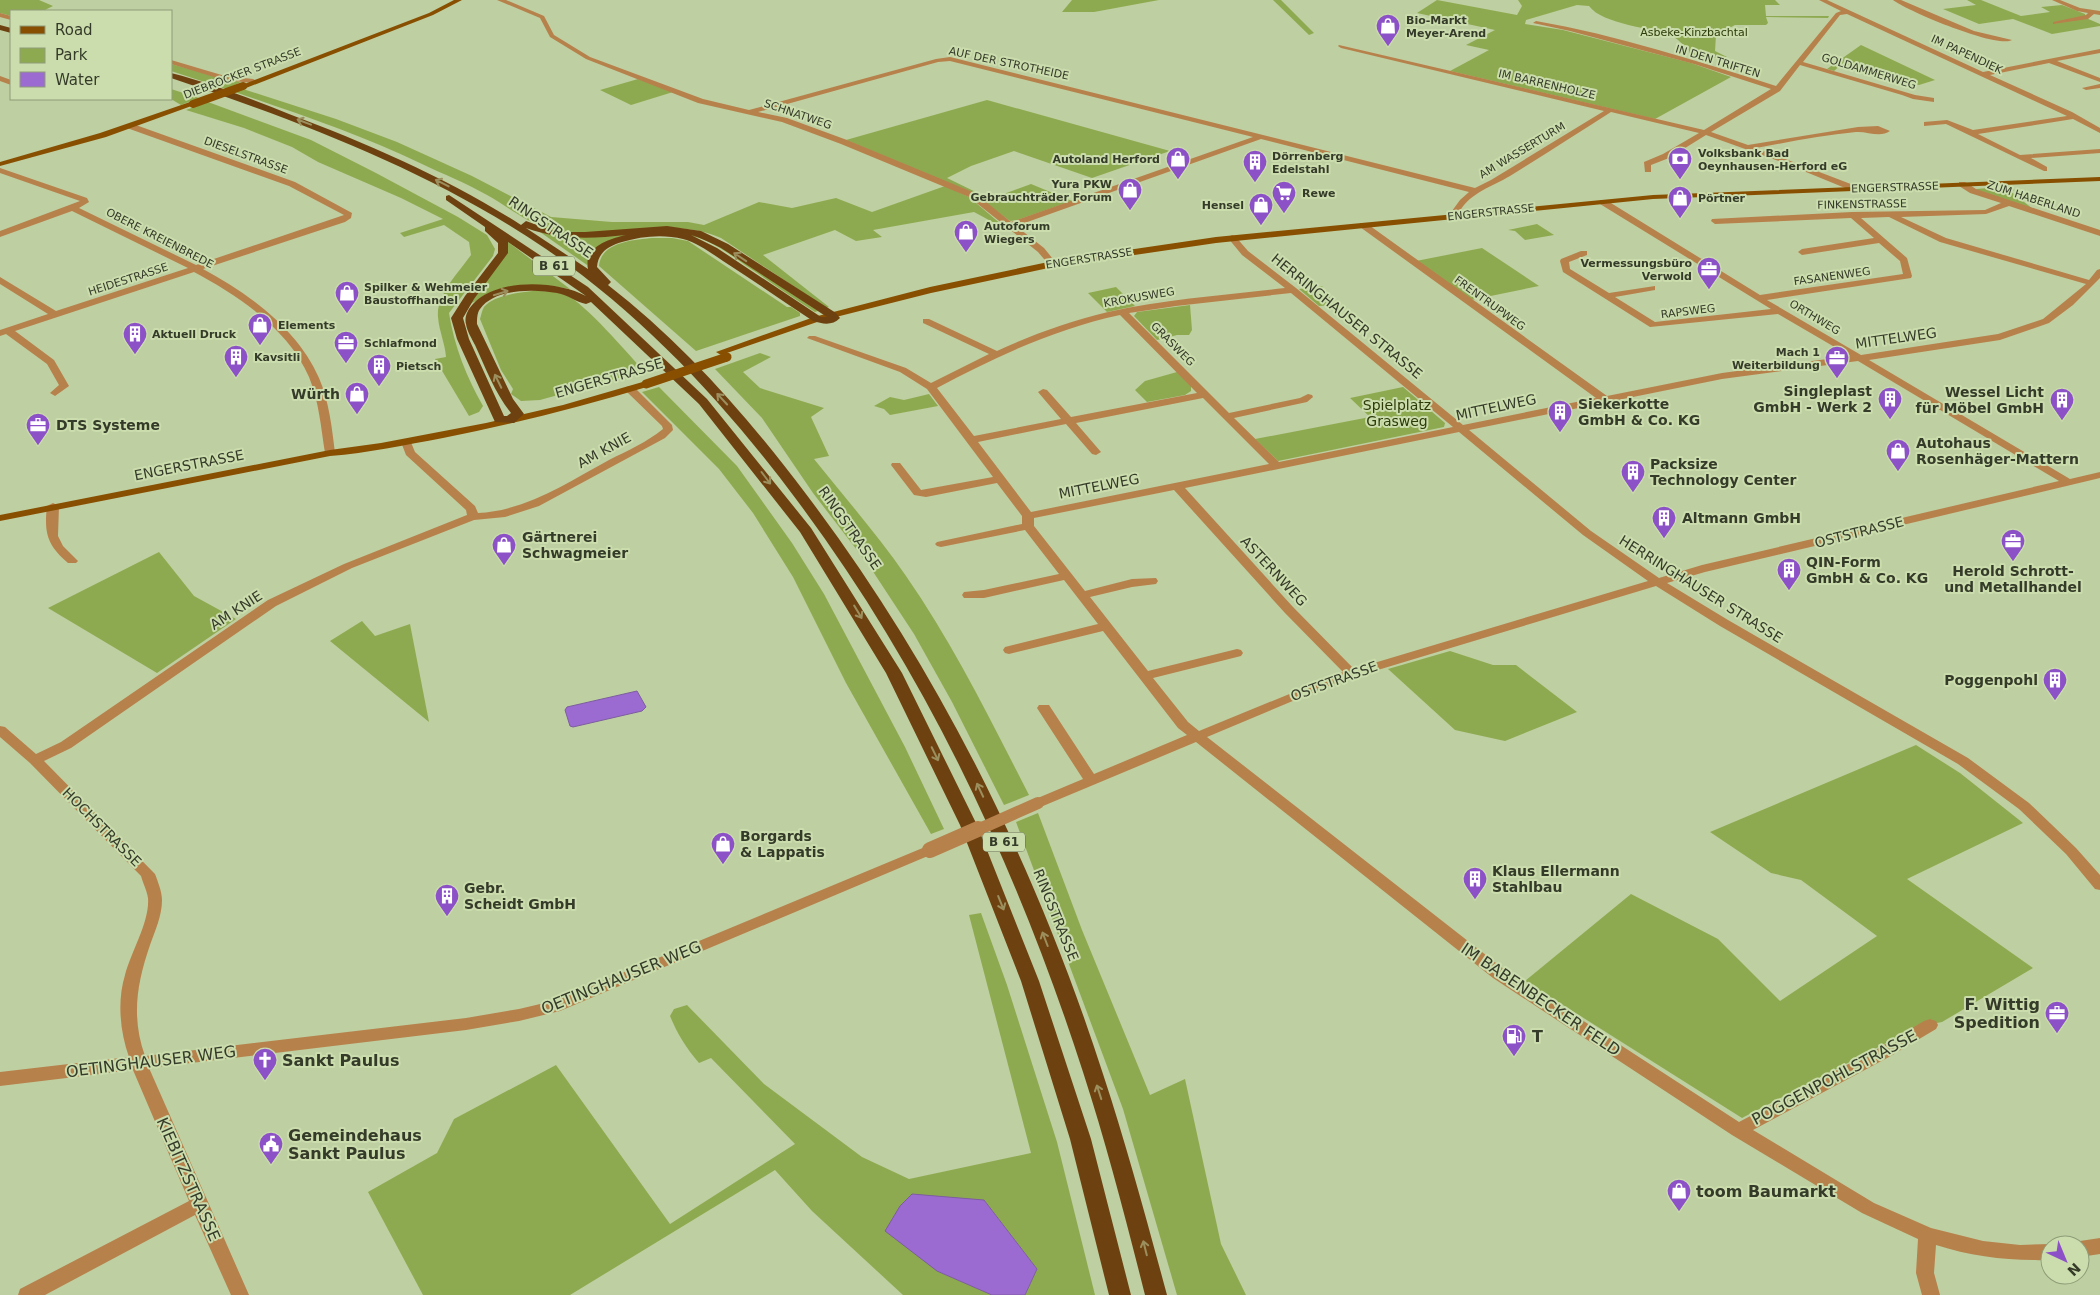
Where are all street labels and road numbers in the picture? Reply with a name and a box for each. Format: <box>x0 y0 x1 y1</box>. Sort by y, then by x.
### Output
street label: IM PAPENDIEK <box>1929 32 2005 77</box>
street label: IN DEN TRIFTEN <box>1674 42 1762 81</box>
street label: AUF DER STROTHEIDE <box>948 44 1070 83</box>
street label: DIEBROCKER STRASSE <box>182 45 303 102</box>
street label: GOLDAMMERWEG <box>1820 51 1918 92</box>
street label: IM BARRENHOLZE <box>1497 67 1597 102</box>
street label: SCHNATWEG <box>762 97 833 132</box>
street label: AM WASSERTURM <box>1477 120 1568 181</box>
street label: DIESELSTRASSE <box>202 134 289 177</box>
street label: ZUM HABERLAND <box>1986 178 2082 221</box>
street label: ENGERSTRASSE <box>1851 179 1939 196</box>
street label: RINGSTRASSE <box>506 193 596 261</box>
street label: FINKENSTRASSE <box>1817 197 1907 212</box>
street label: ENGERSTRASSE <box>1447 201 1535 224</box>
street label: OBERE KREIENBREDE <box>104 206 216 271</box>
street label: ENGERSTRASSE <box>1045 245 1133 272</box>
street label: HERRINGHAUSER STRASSE <box>1268 250 1426 382</box>
road number: B 61 <box>533 256 575 276</box>
street label: HEIDESTRASSE <box>87 260 170 299</box>
street label: FASANENWEG <box>1793 265 1871 288</box>
street label: FRENTRUPWEG <box>1452 273 1528 334</box>
street label: KROKUSWEG <box>1103 285 1176 310</box>
street label: ORTHWEG <box>1787 297 1842 338</box>
street label: RAPSWEG <box>1660 302 1716 321</box>
street label: GRASWEG <box>1148 320 1197 369</box>
street label: MITTELWEG <box>1854 324 1938 352</box>
street label: ENGERSTRASSE <box>553 355 665 401</box>
street label: MITTELWEG <box>1454 391 1538 423</box>
street label: AM KNIE <box>574 429 634 471</box>
street label: ENGERSTRASSE <box>133 447 245 483</box>
street label: MITTELWEG <box>1057 470 1141 502</box>
street label: RINGSTRASSE <box>815 483 885 573</box>
street label: OSTSTRASSE <box>1813 513 1905 551</box>
street label: HERRINGHAUSER STRASSE <box>1616 532 1786 646</box>
street label: ASTERNWEG <box>1238 533 1310 609</box>
street label: AM KNIE <box>207 587 265 633</box>
street label: OSTSTRASSE <box>1288 658 1380 704</box>
street label: HOCHSTRASSE <box>59 784 145 870</box>
road number: B 61 <box>983 832 1025 852</box>
street label: RINGSTRASSE <box>1030 867 1082 963</box>
street label: OETINGHAUSER WEG <box>538 937 704 1018</box>
street label: IM BABENBECKER FELD <box>1457 939 1624 1060</box>
street label: POGGENPOHLSTRASSE <box>1749 1026 1920 1129</box>
street label: OETINGHAUSER WEG <box>65 1042 237 1081</box>
street label: KIEBITZSTRASSE <box>153 1114 224 1244</box>

